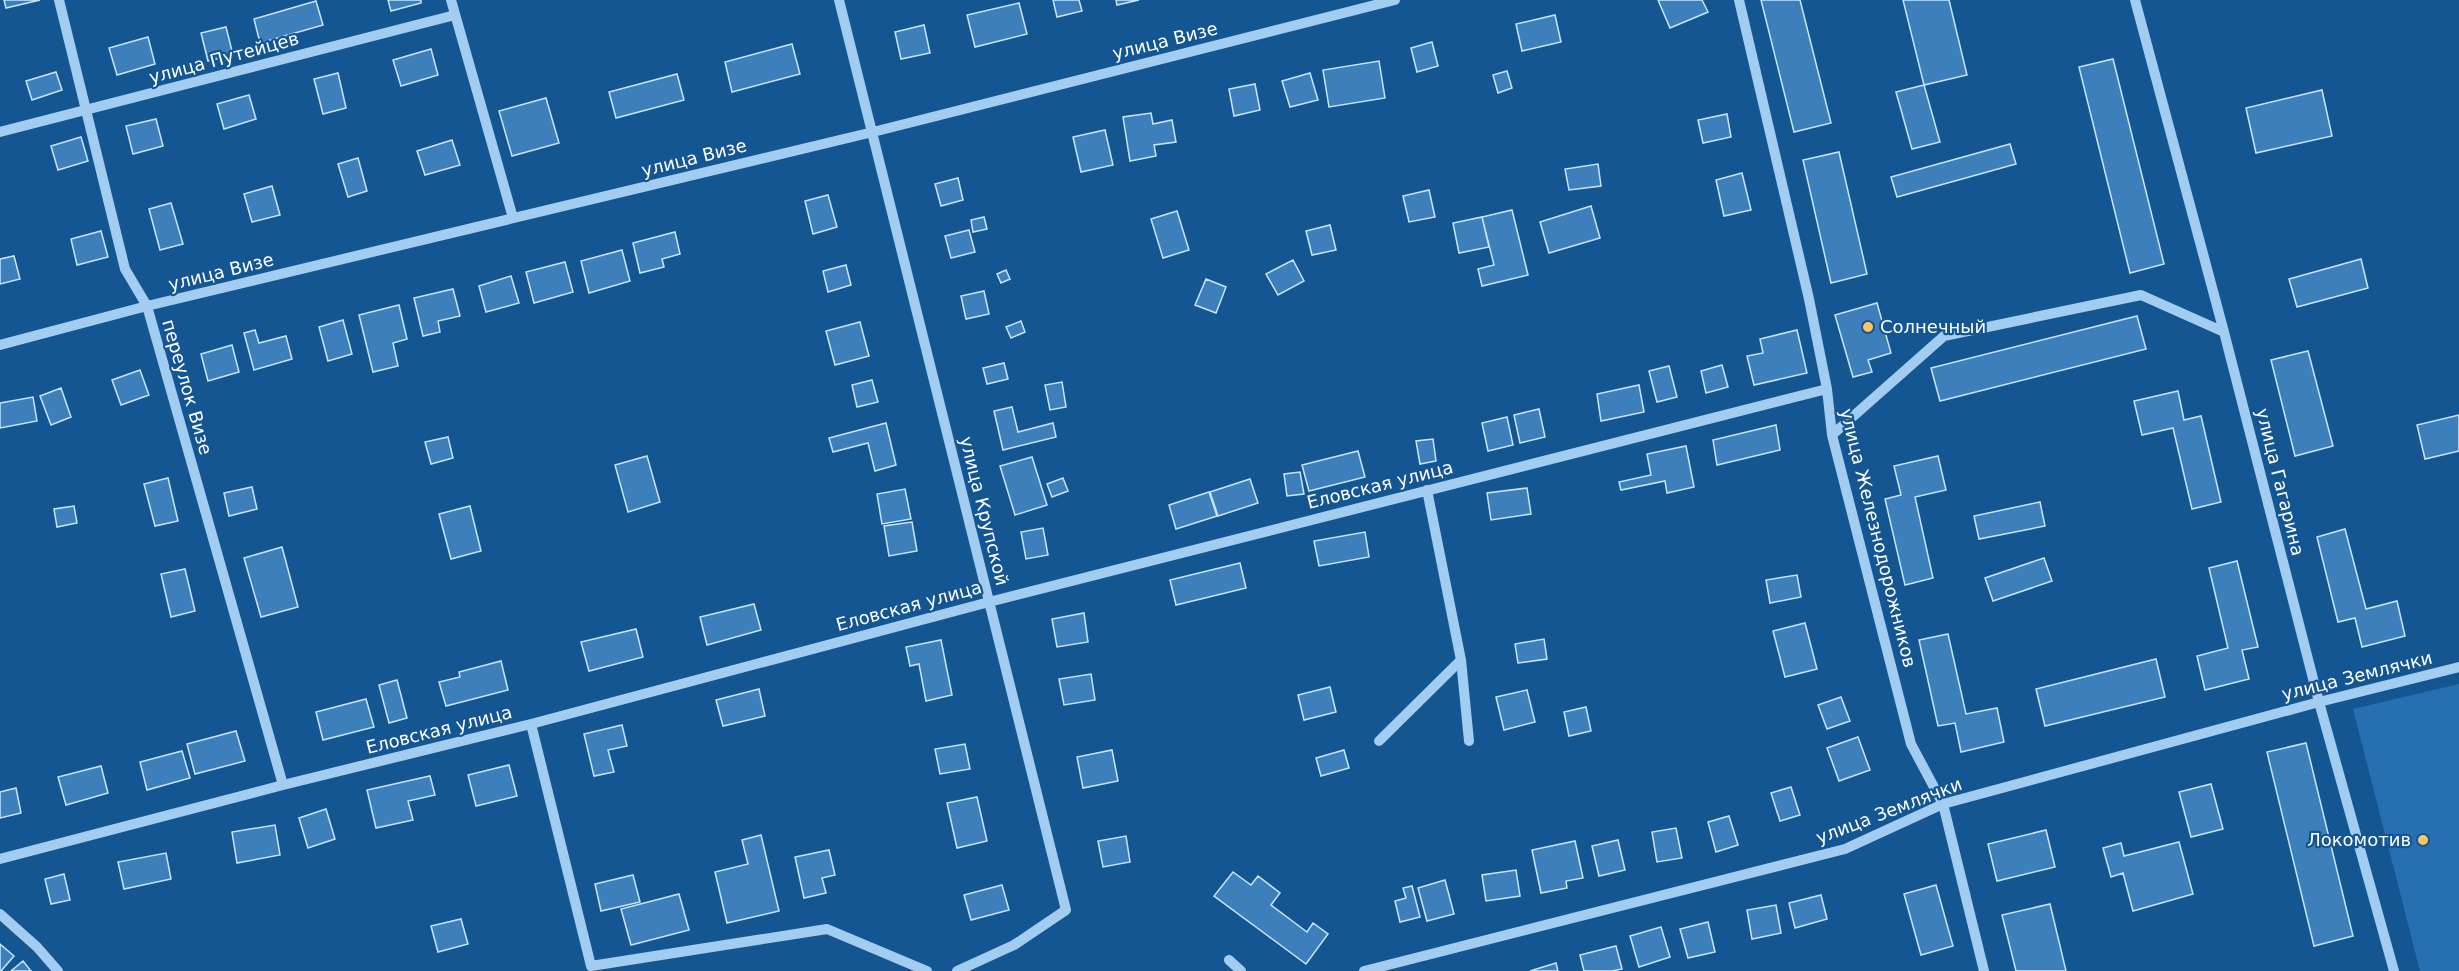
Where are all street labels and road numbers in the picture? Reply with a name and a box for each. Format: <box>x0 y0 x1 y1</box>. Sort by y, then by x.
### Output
street label: улица Визе <box>1110 17 1220 64</box>
street label: улица Путейцев <box>147 27 301 88</box>
street label: улица Визе <box>639 134 749 181</box>
street label: улица Визе <box>166 248 276 295</box>
street label: переулок Визе <box>158 317 217 457</box>
street label: улица Железнодорожников <box>1836 406 1921 670</box>
street label: улица Гагарина <box>2252 406 2309 558</box>
street label: улица Крупской <box>956 434 1013 588</box>
street label: Еловская улица <box>1305 456 1455 513</box>
street label: Еловская улица <box>834 576 984 635</box>
street label: улица Землячки <box>2279 647 2434 704</box>
street label: Еловская улица <box>364 701 514 758</box>
street label: улица Землячки <box>1813 773 1965 848</box>

